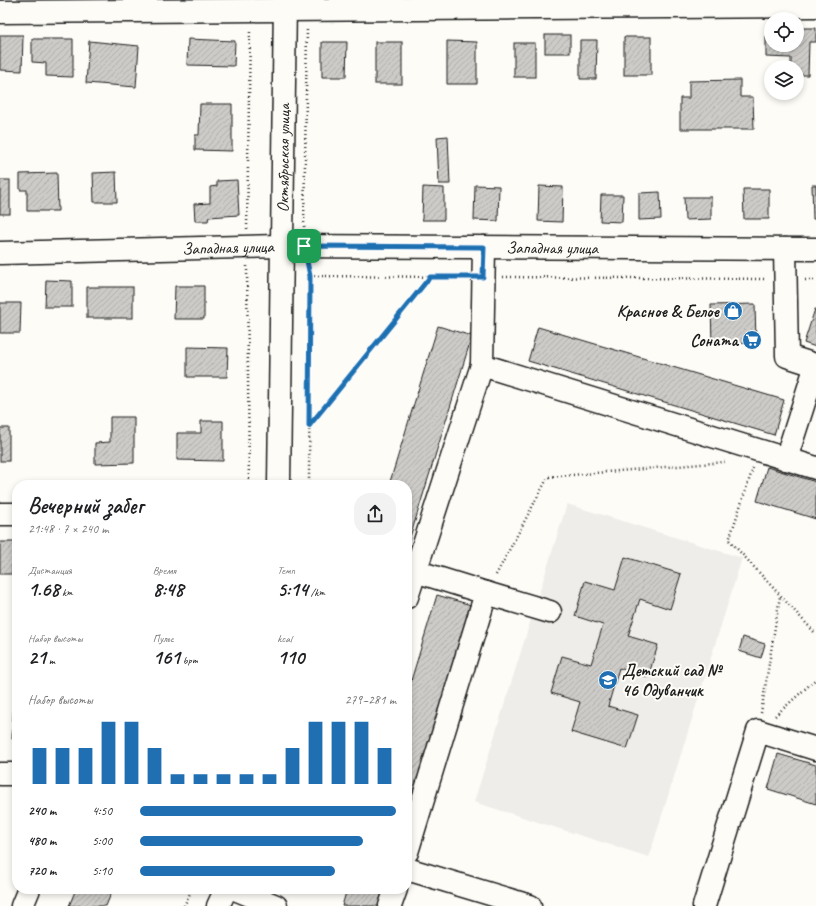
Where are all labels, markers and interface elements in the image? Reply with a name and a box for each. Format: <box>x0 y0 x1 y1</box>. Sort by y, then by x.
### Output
map controls <box>764 12 804 100</box>
button: locate <box>764 12 804 52</box>
button: layers <box>764 60 804 100</box>
street label: Октябрьская улица <box>272 102 294 213</box>
pin <box>287 229 321 263</box>
icon: arrive <box>293 235 315 257</box>
street label: Западная улица <box>182 236 276 259</box>
street label: Западная улица <box>506 237 599 258</box>
shop icon: Красное & Белое <box>722 300 744 322</box>
place label: Красное & Белое <box>617 301 721 322</box>
supermarket icon: Соната <box>741 329 763 351</box>
place label: Соната <box>690 330 740 351</box>
text: Вечерний забег <box>28 492 143 520</box>
button: share <box>354 493 396 535</box>
text: 21:48 · 7 × 240 m <box>28 521 109 537</box>
text: Дистанция <box>28 563 72 577</box>
text: Время <box>153 563 176 577</box>
text: Темп <box>277 563 295 577</box>
text: 1.68 <box>28 577 59 602</box>
text: 8:48 <box>153 577 184 602</box>
text: 5:14 <box>277 577 308 602</box>
text: km <box>59 585 73 599</box>
text: /km <box>308 585 325 599</box>
text: Набор высоты <box>28 631 83 645</box>
text: Пульс <box>153 631 174 645</box>
text: kcal <box>277 631 292 645</box>
text: 21 <box>28 645 46 670</box>
text: 161 <box>153 645 180 670</box>
text: 110 <box>277 645 304 670</box>
text: m <box>46 653 55 667</box>
text: bpm <box>180 653 198 667</box>
place label: Детский сад № 46 Одуванчик <box>622 660 724 701</box>
school or university icon: Детский сад № 46 Одуванчик <box>597 669 619 691</box>
text: Набор высоты <box>28 692 93 708</box>
text: 279–281 m <box>345 692 396 708</box>
text: 240 m <box>28 803 56 819</box>
text: 4:50 <box>92 803 112 819</box>
text: 480 m <box>28 833 56 849</box>
text: 5:00 <box>92 833 112 849</box>
text: 720 m <box>28 863 56 879</box>
text: 5:10 <box>92 863 112 879</box>

